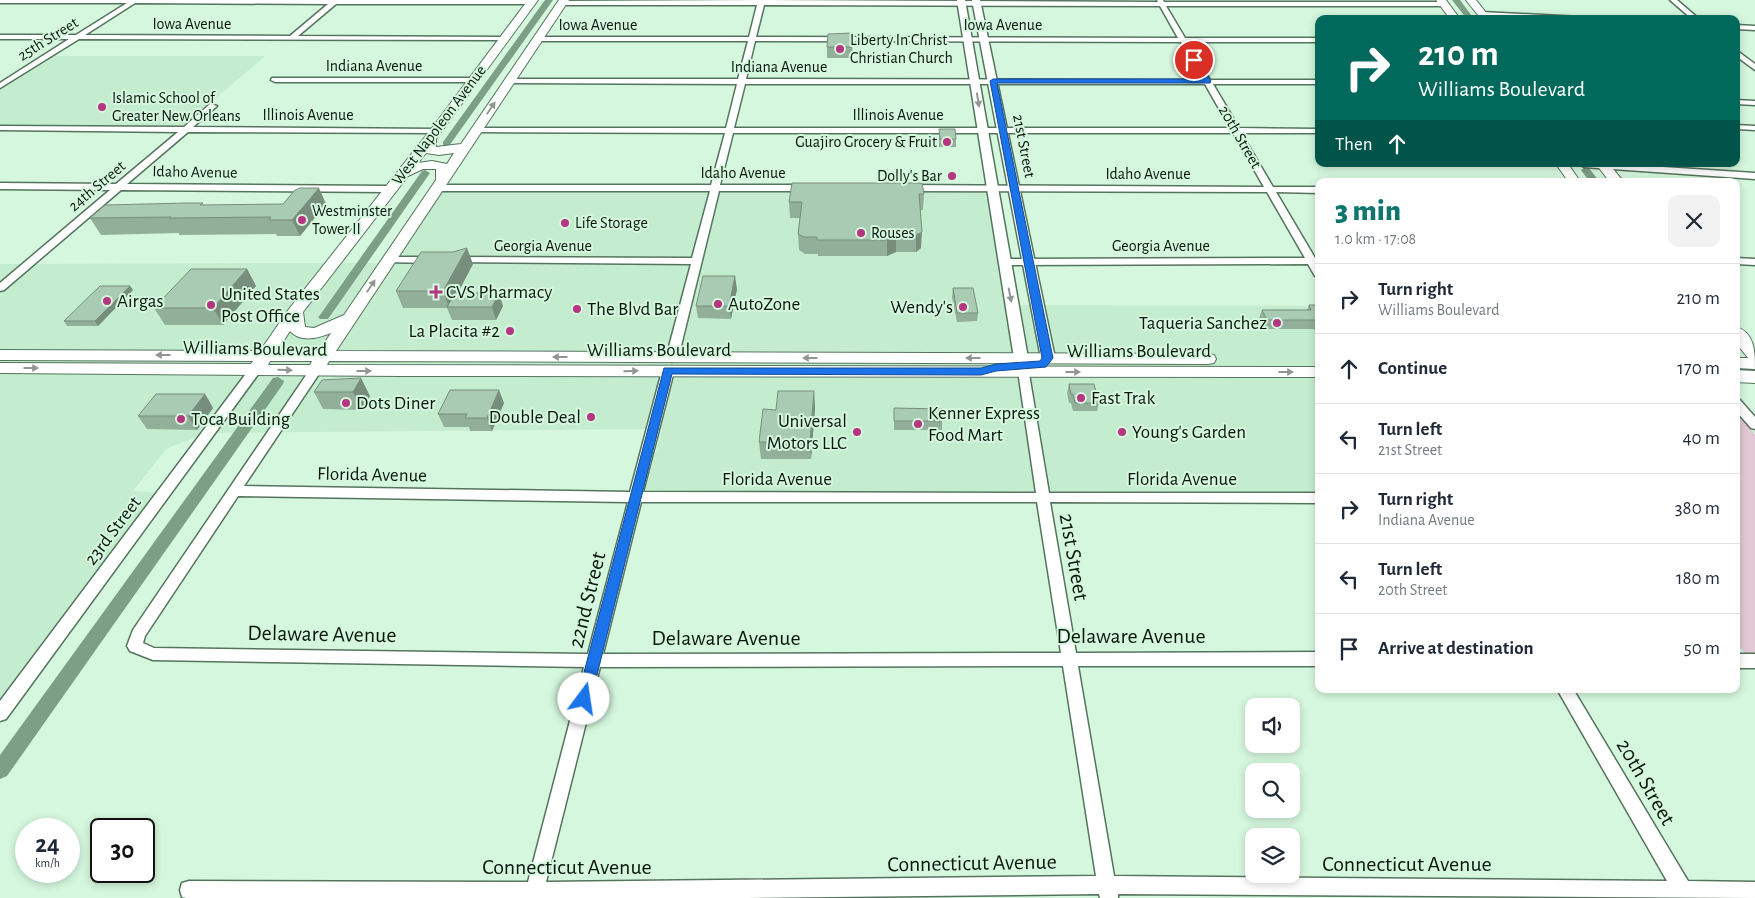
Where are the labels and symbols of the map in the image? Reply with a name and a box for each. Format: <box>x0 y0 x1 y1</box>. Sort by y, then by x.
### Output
street label: 25th Street <box>15 14 81 64</box>
street label: Iowa Avenue <box>153 16 231 32</box>
street label: Iowa Avenue <box>559 17 637 33</box>
street label: Iowa Avenue <box>964 17 1042 33</box>
place label: Liberty In Christ Christian Church <box>850 32 953 66</box>
pin <box>1173 39 1215 81</box>
marker: Liberty In Christ Christian Church <box>834 43 846 55</box>
street label: Indiana Avenue <box>326 58 422 74</box>
street label: Indiana Avenue <box>731 59 827 75</box>
street label: West Napoleon Avenue <box>389 62 489 188</box>
place label: Islamic School of Greater New Orleans <box>112 90 241 124</box>
one-way arrow <box>974 92 982 108</box>
marker: Islamic School of Greater New Orleans <box>96 101 108 113</box>
one-way arrow <box>486 101 496 115</box>
street label: 20th Street <box>1216 103 1264 171</box>
street label: Illinois Avenue <box>262 107 354 123</box>
street label: Illinois Avenue <box>852 107 944 123</box>
street label: 21st Street <box>1010 113 1038 179</box>
place label: Guajiro Grocery & Fruit <box>795 134 937 151</box>
marker: Guajiro Grocery & Fruit <box>941 136 953 148</box>
street label: 24th Street <box>66 158 128 214</box>
street label: Idaho Avenue <box>152 163 238 181</box>
street label: Idaho Avenue <box>700 165 786 181</box>
street label: Idaho Avenue <box>1105 166 1191 182</box>
place label: Dolly's Bar <box>877 168 943 185</box>
marker: Dolly's Bar <box>946 170 958 182</box>
place label: Westminster Tower II <box>312 203 393 237</box>
marker: Westminster Tower II <box>296 214 308 226</box>
place label: Life Storage <box>575 215 648 231</box>
marker: Life Storage <box>559 217 571 229</box>
place label: Rouses <box>871 225 915 241</box>
marker: Rouses <box>855 227 867 239</box>
street label: Georgia Avenue <box>494 238 592 254</box>
street label: Georgia Avenue <box>1112 238 1210 254</box>
one-way arrow <box>366 280 376 293</box>
place label: CVS Pharmacy <box>446 283 552 302</box>
place label: United States Post Office <box>221 285 320 326</box>
marker: CVS Pharmacy <box>430 286 442 298</box>
one-way arrow <box>1006 287 1014 303</box>
place label: Airgas <box>117 292 164 311</box>
marker: Airgas <box>101 295 113 307</box>
place label: AutoZone <box>728 295 800 314</box>
marker: AutoZone <box>712 298 724 310</box>
place label: Wendy's <box>890 298 953 317</box>
marker: United States Post Office <box>205 299 217 311</box>
place label: The Blvd Bar <box>587 300 678 319</box>
marker: Wendy's <box>957 301 969 313</box>
marker: The Blvd Bar <box>571 303 583 315</box>
place label: Taqueria Sanchez <box>1139 314 1267 333</box>
marker: Taqueria Sanchez <box>1271 317 1283 329</box>
place label: La Placita #2 <box>409 322 500 341</box>
marker: La Placita #2 <box>504 325 516 337</box>
street label: Williams Boulevard <box>183 338 327 360</box>
street label: Williams Boulevard <box>587 341 731 360</box>
street label: Williams Boulevard <box>1067 342 1211 361</box>
one-way arrow <box>155 351 171 359</box>
one-way arrow <box>552 353 568 361</box>
one-way arrow <box>802 354 818 362</box>
one-way arrow <box>964 354 980 362</box>
one-way arrow <box>23 364 39 372</box>
one-way arrow <box>277 366 293 374</box>
one-way arrow <box>356 367 372 375</box>
one-way arrow <box>623 367 639 375</box>
one-way arrow <box>1065 368 1081 376</box>
one-way arrow <box>1279 368 1295 376</box>
place label: Fast Trak <box>1091 389 1156 408</box>
marker: Fast Trak <box>1075 392 1087 404</box>
place label: Dots Diner <box>356 394 435 413</box>
marker: Dots Diner <box>340 397 352 409</box>
place label: Kenner Express Food Mart <box>928 404 1040 445</box>
place label: Double Deal <box>489 408 581 427</box>
place label: Toca Building <box>191 410 291 429</box>
marker: Double Deal <box>585 411 597 423</box>
place label: Universal Motors LLC <box>767 412 847 453</box>
marker: Toca Building <box>175 413 187 425</box>
marker: Kenner Express Food Mart <box>912 418 924 430</box>
place label: Young's Garden <box>1132 423 1246 442</box>
marker: Universal Motors LLC <box>851 426 863 438</box>
marker: Young's Garden <box>1116 426 1128 438</box>
street label: Florida Avenue <box>317 465 427 485</box>
street label: Florida Avenue <box>722 470 832 489</box>
street label: Florida Avenue <box>1127 470 1237 489</box>
street label: 23rd Street <box>81 493 145 569</box>
street label: 21st Street <box>1056 512 1092 602</box>
street label: 22nd Street <box>564 550 610 650</box>
street label: Delaware Avenue <box>247 622 397 646</box>
street label: Delaware Avenue <box>1056 625 1206 647</box>
street label: Delaware Avenue <box>651 627 801 649</box>
position arrow <box>557 672 609 724</box>
street label: 20th Street <box>1613 735 1679 829</box>
speed limit sign: 30 <box>90 818 155 883</box>
street label: Connecticut Avenue <box>887 851 1057 875</box>
street label: Connecticut Avenue <box>1322 853 1492 875</box>
street label: Connecticut Avenue <box>482 856 652 878</box>

